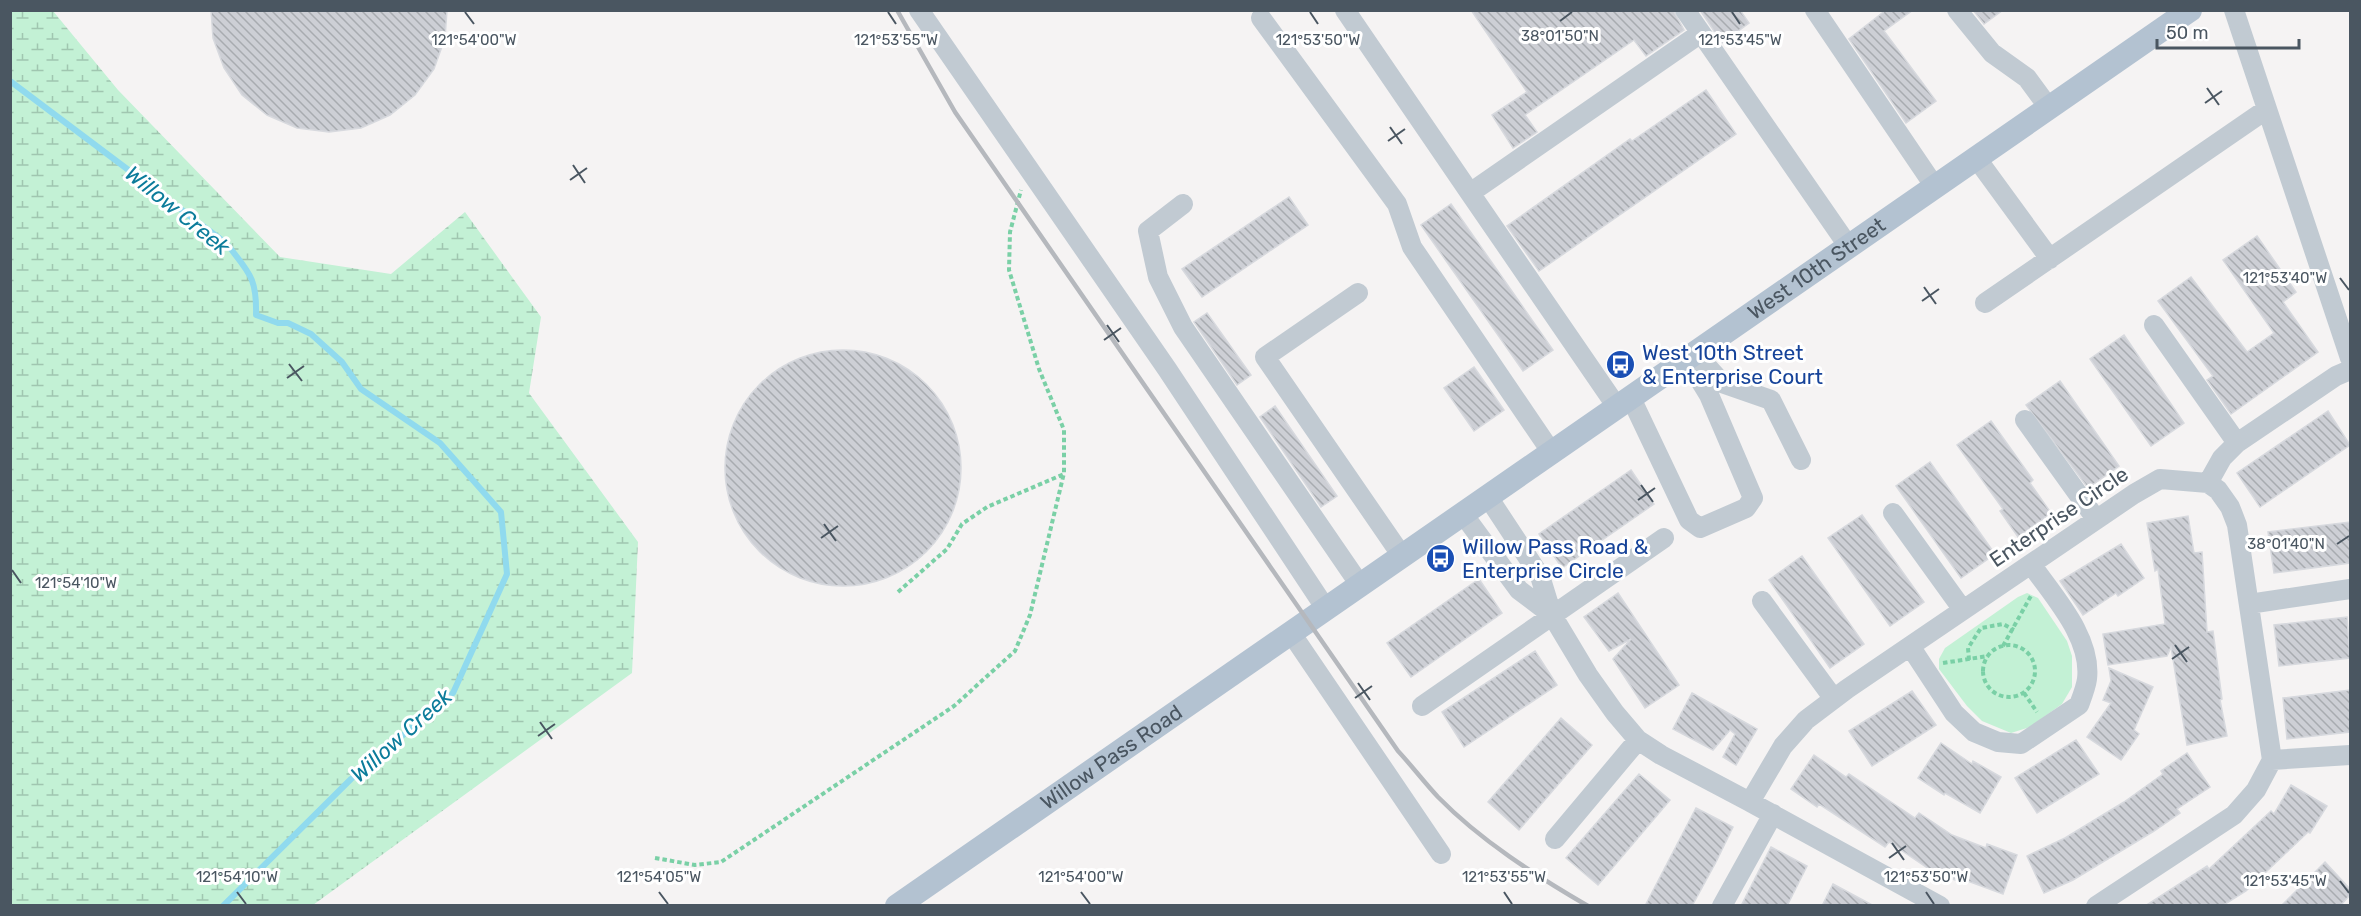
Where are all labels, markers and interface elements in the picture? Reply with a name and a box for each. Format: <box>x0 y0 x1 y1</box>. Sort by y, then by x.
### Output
scale bar <box>2157 12 2300 50</box>
text: 50 m <box>2166 22 2209 44</box>
text: 38°01'50"N <box>1521 27 1599 45</box>
text: 121°54'00"W <box>431 31 517 49</box>
text: 121°53'55"W <box>854 31 938 49</box>
text: 121°53'50"W <box>1276 31 1360 49</box>
text: 121°53'45"W <box>1698 31 1782 49</box>
water label: Willow Creek <box>120 160 236 261</box>
street label: West 10th Street <box>1743 212 1890 325</box>
text: 121°53'40"W <box>2243 269 2327 287</box>
place label: West 10th Street & Enterprise Court <box>1642 340 1823 389</box>
bus stop icon: West 10th Street & Enterprise Court <box>1605 349 1637 381</box>
street label: Enterprise Circle <box>1985 461 2133 572</box>
place label: Willow Pass Road & Enterprise Circle <box>1462 534 1649 583</box>
text: 38°01'40"N <box>2247 535 2325 553</box>
bus stop icon: Willow Pass Road & Enterprise Circle <box>1425 543 1457 575</box>
text: 121°54'10"W <box>35 574 117 592</box>
water label: Willow Creek <box>345 682 458 788</box>
street label: Willow Pass Road <box>1036 699 1187 815</box>
text: 121°54'10"W <box>196 868 278 886</box>
text: 121°54'05"W <box>617 868 701 886</box>
text: 121°54'00"W <box>1038 868 1124 886</box>
text: 121°53'55"W <box>1462 868 1546 886</box>
text: 121°53'50"W <box>1884 868 1968 886</box>
text: 121°53'45"W <box>2243 872 2327 890</box>

